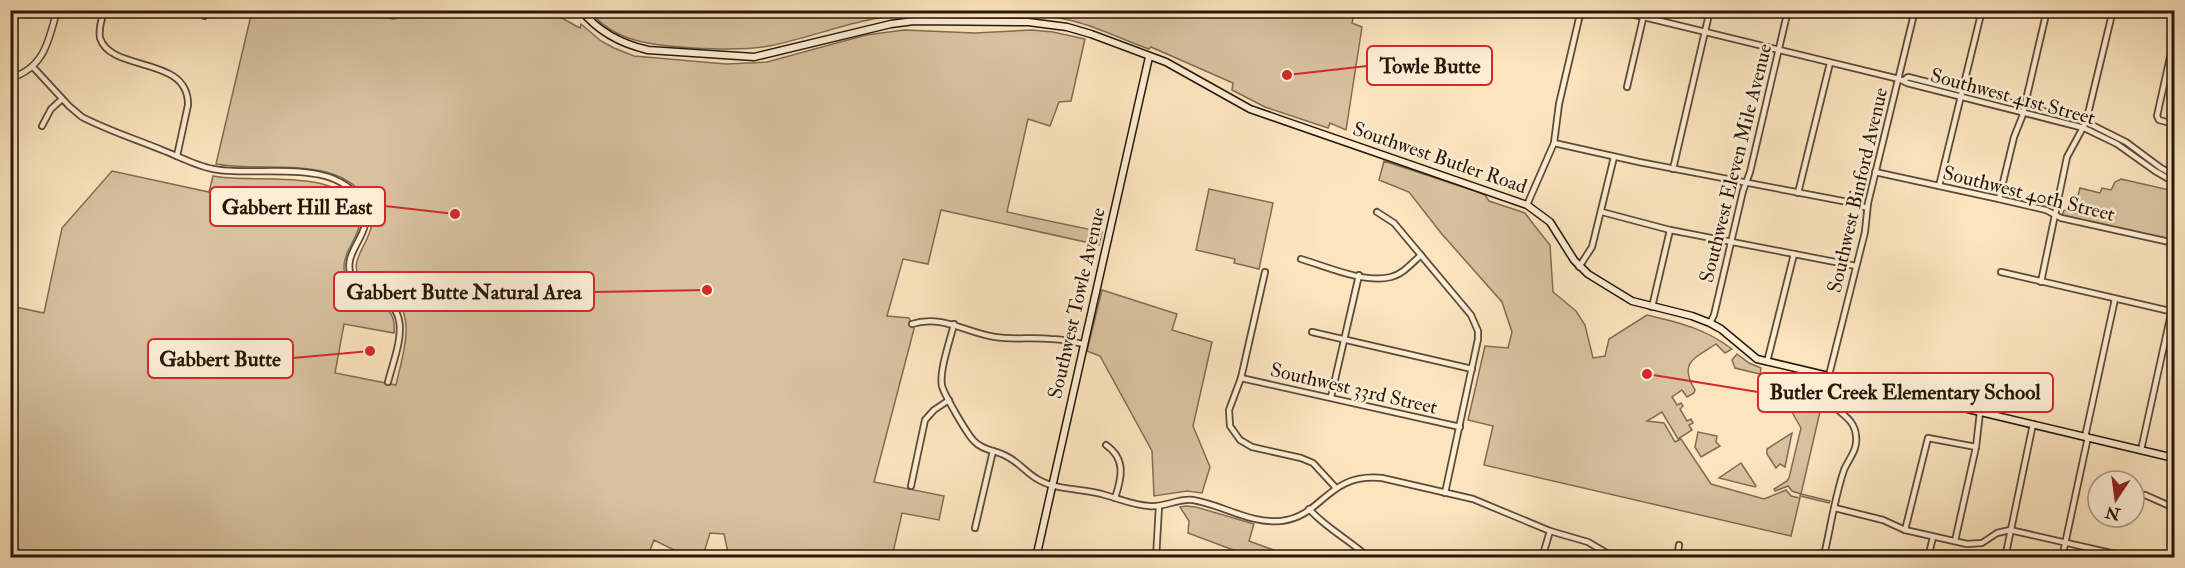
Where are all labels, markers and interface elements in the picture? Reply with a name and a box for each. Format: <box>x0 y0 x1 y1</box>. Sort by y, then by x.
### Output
street label: Southwest Eleven Mile Avenue <box>1694 41 1777 285</box>
callout: Towle Butte <box>1367 46 1492 85</box>
text: Towle Butte <box>1378 53 1481 80</box>
street label: Southwest 41st Street <box>1928 62 2098 131</box>
street label: Southwest Binford Avenue <box>1822 85 1893 295</box>
street label: Southwest Butler Road <box>1349 116 1530 199</box>
street label: Southwest 40th Street <box>1940 160 2118 227</box>
callout: Gabbert Hill East <box>210 187 385 226</box>
text: Gabbert Hill East <box>222 194 372 221</box>
street label: Southwest Towle Avenue <box>1042 205 1111 401</box>
callout: Gabbert Butte Natural Area <box>334 272 594 311</box>
text: Gabbert Butte Natural Area <box>346 279 583 306</box>
callout: Gabbert Butte <box>148 339 293 378</box>
text: Gabbert Butte <box>159 346 281 373</box>
street label: Southwest 33rd Street <box>1268 357 1440 420</box>
callout: Butler Creek Elementary School <box>1758 373 2053 412</box>
text: Butler Creek Elementary School <box>1769 379 2041 406</box>
north arrow <box>2086 469 2146 529</box>
text: N <box>2103 501 2123 524</box>

